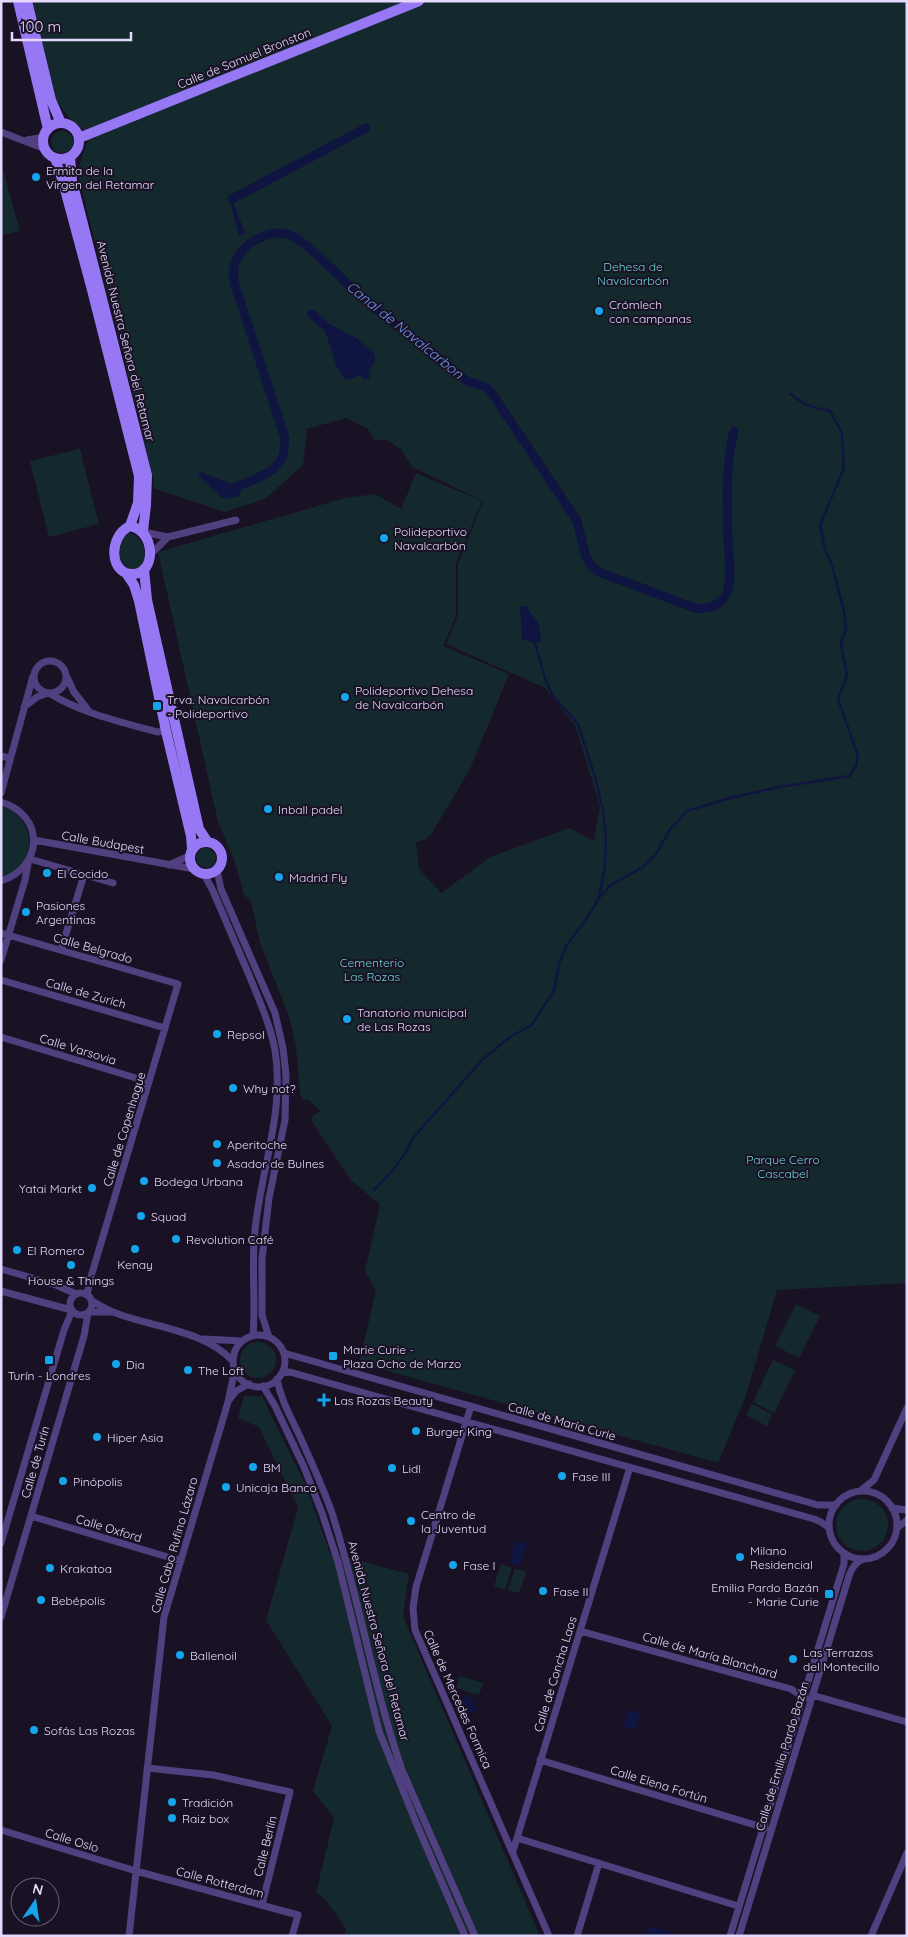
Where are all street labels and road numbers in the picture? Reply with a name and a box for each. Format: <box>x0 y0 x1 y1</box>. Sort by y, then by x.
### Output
street label: Calle de Samuel Bronston <box>175 24 313 92</box>
street label: Avenida Nuestra Señora del Retamar <box>94 239 158 443</box>
street label: Calle Budapest <box>61 827 145 857</box>
street label: Calle Belgrado <box>52 930 134 966</box>
street label: Calle de Zurich <box>44 974 128 1012</box>
street label: Calle Varsovia <box>38 1030 118 1068</box>
street label: Calle de Copenhague <box>99 1070 149 1188</box>
street label: Calle de María Curie <box>506 1398 618 1444</box>
street label: Calle de Turín <box>18 1424 52 1500</box>
street label: Calle Cabo Rufino Lázaro <box>147 1475 201 1615</box>
street label: Calle Oxford <box>74 1511 144 1545</box>
street label: Avenida Nuestra Señora del Retamar <box>345 1539 413 1743</box>
street label: Calle de Concha Laos <box>530 1614 580 1734</box>
street label: Calle de Mercedes Formica <box>421 1627 495 1771</box>
street label: Calle de María Blanchard <box>641 1629 779 1681</box>
street label: Calle de Emilia Pardo Bazán <box>752 1679 812 1833</box>
street label: Calle Elena Fortún <box>609 1762 709 1806</box>
street label: Calle Berlín <box>250 1814 280 1878</box>
street label: Calle Oslo <box>43 1825 101 1855</box>
street label: Calle Rotterdam <box>174 1863 266 1901</box>

